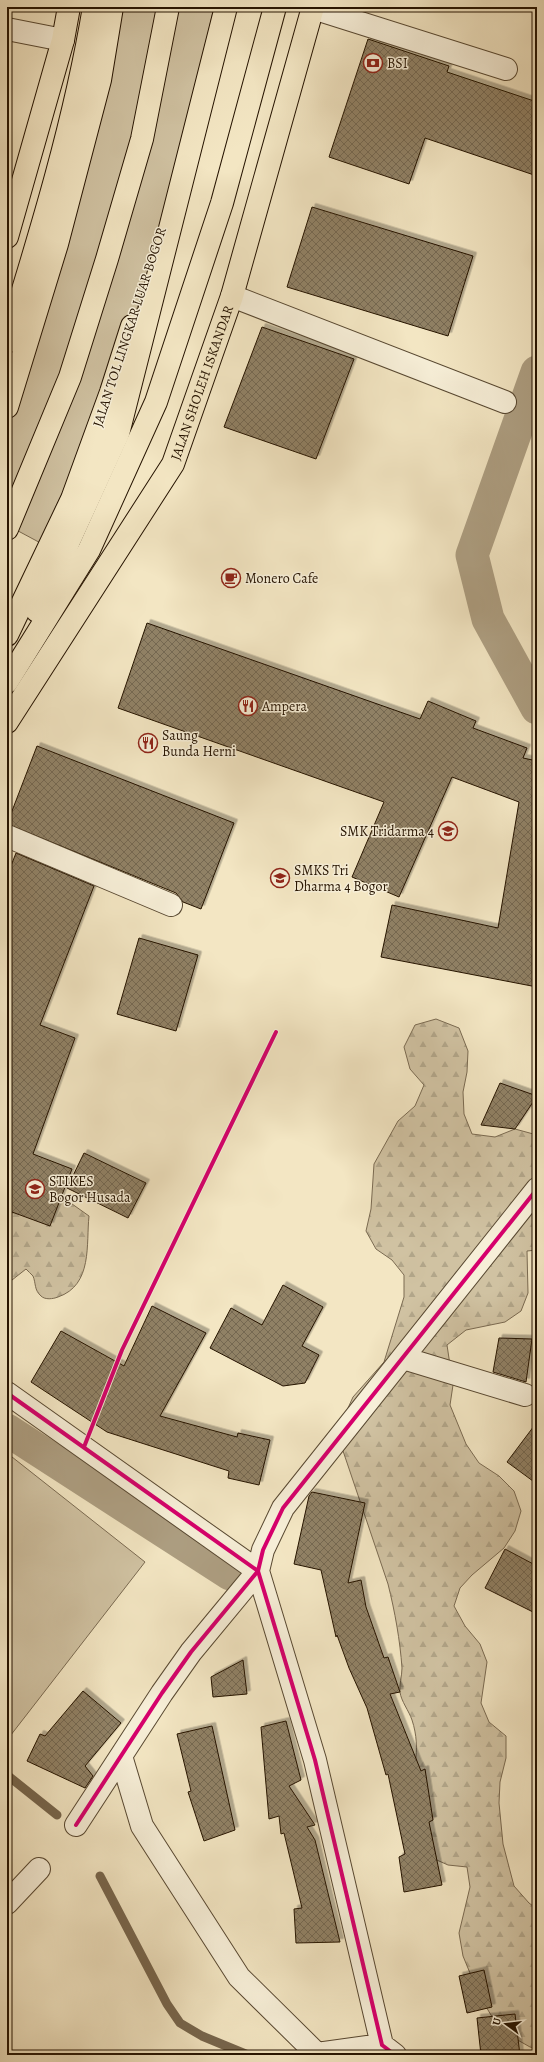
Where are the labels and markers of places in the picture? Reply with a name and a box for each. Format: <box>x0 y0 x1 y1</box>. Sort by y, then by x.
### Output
bank icon: BSI <box>362 52 384 74</box>
place label: BSI <box>387 54 408 73</box>
cafe icon: Monero Cafe <box>220 567 242 589</box>
place label: Monero Cafe <box>245 569 318 588</box>
restaurant icon: Ampera <box>237 695 259 717</box>
place label: Ampera <box>261 697 307 716</box>
place label: Saung Bunda Herni <box>162 726 236 761</box>
restaurant icon: Saung Bunda Herni <box>137 732 159 754</box>
school or university icon: SMK Tridarma 4 <box>437 820 459 842</box>
place label: SMK Tridarma 4 <box>340 822 434 841</box>
place label: SMKS Tri Dharma 4 Bogor <box>294 861 388 896</box>
school or university icon: SMKS Tri Dharma 4 Bogor <box>269 867 291 889</box>
place label: STIKES Bogor Husada <box>49 1172 131 1207</box>
school or university icon: STIKES Bogor Husada <box>24 1178 46 1200</box>

